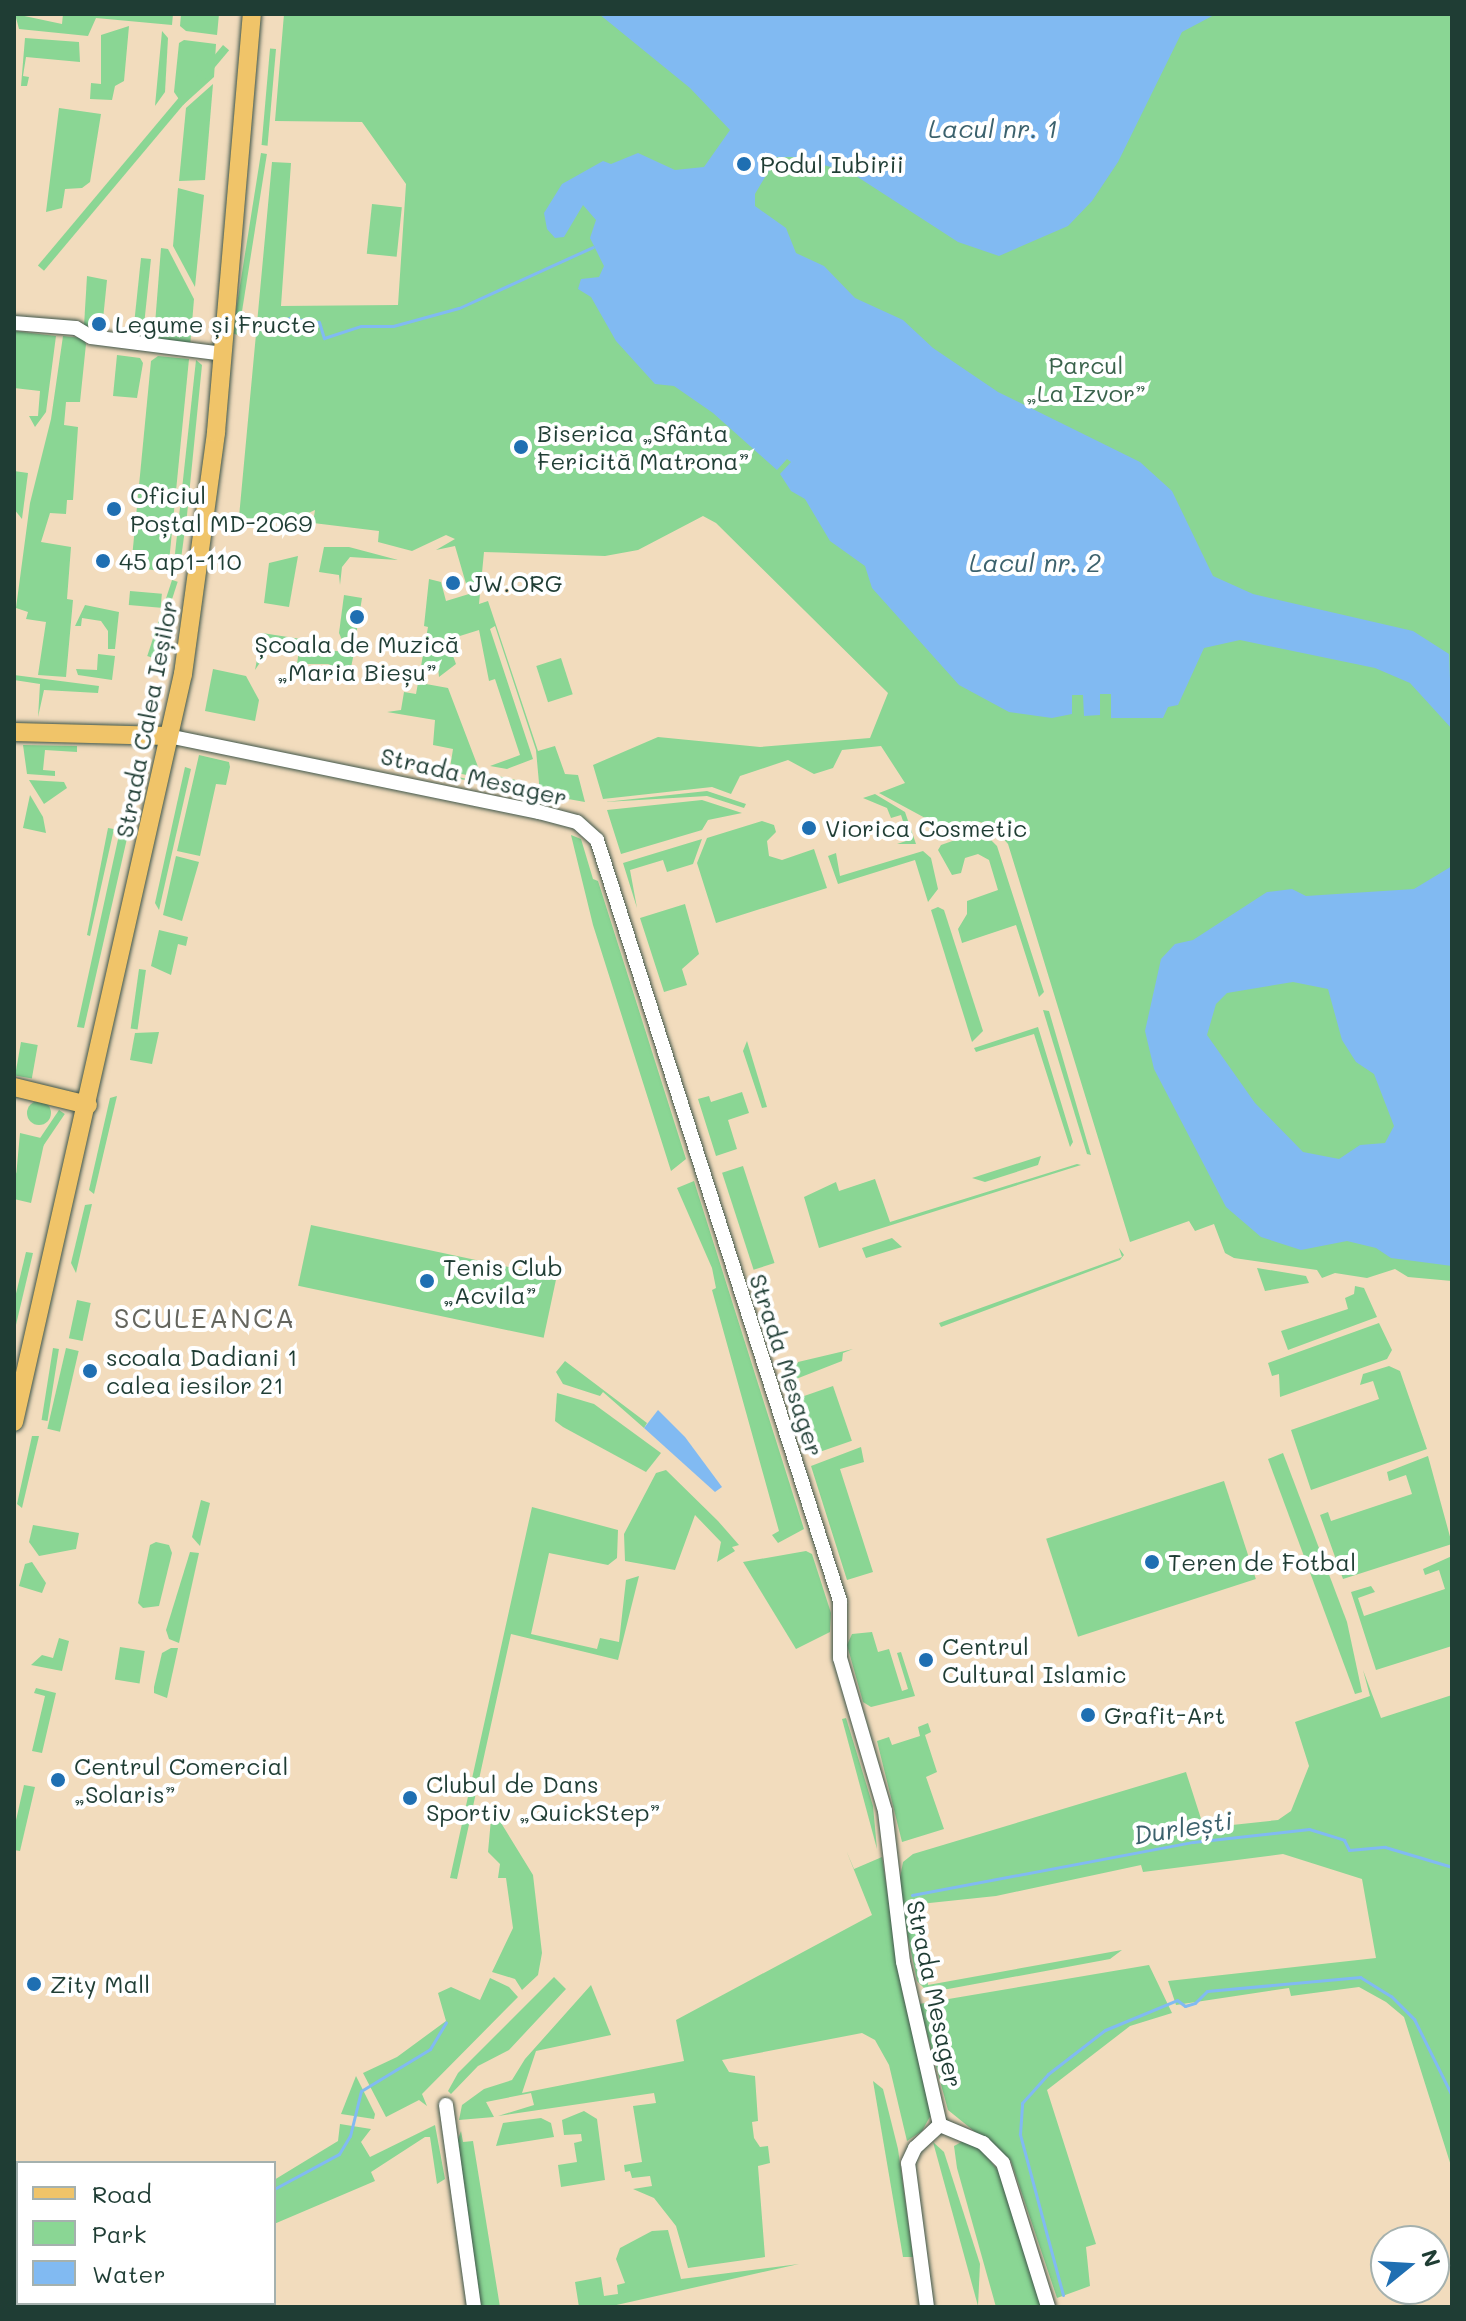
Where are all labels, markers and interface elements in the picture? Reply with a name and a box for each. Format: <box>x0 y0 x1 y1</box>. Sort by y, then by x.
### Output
water label: Lacul nr. 1 <box>928 113 1058 145</box>
place label: Podul Iubirii <box>760 150 904 178</box>
marker: Podul Iubirii <box>735 155 753 173</box>
place label: Legume și Fructe <box>115 310 316 338</box>
marker: Legume și Fructe <box>90 315 108 333</box>
park label: Parcul „La Izvor” <box>1026 351 1146 407</box>
place label: Biserica „Sfânta Fericită Matrona” <box>537 419 749 475</box>
marker: Biserica „Sfânta Fericită Matrona” <box>512 438 530 456</box>
place label: Oficiul Poștal MD-2069 <box>130 481 312 537</box>
marker: Oficiul Poștal MD-2069 <box>105 500 123 518</box>
place label: 45 ap1-110 <box>119 547 242 575</box>
water label: Lacul nr. 2 <box>969 547 1101 579</box>
marker: 45 ap1-110 <box>94 552 112 570</box>
place label: JW.ORG <box>469 569 563 597</box>
marker: JW.ORG <box>444 574 462 592</box>
street label: Strada Calea Ieșilor <box>109 598 183 840</box>
marker: Școala de Muzică „Maria Bieșu” <box>348 608 366 626</box>
place label: Școala de Muzică „Maria Bieșu” <box>254 630 460 686</box>
street label: Strada Mesager <box>378 741 570 811</box>
place label: Viorica Cosmetic <box>825 814 1027 842</box>
marker: Viorica Cosmetic <box>800 819 818 837</box>
place label: Tenis Club „Acvila” <box>443 1253 563 1309</box>
street label: Strada Mesager <box>744 1270 830 1460</box>
marker: Tenis Club „Acvila” <box>418 1272 436 1290</box>
district label: SCULEANCA <box>114 1300 296 1334</box>
place label: scoala Dadiani 1 calea iesilor 21 <box>106 1343 298 1399</box>
marker: scoala Dadiani 1 calea iesilor 21 <box>81 1362 99 1380</box>
place label: Teren de Fotbal <box>1168 1548 1356 1576</box>
marker: Teren de Fotbal <box>1143 1553 1161 1571</box>
place label: Centrul Cultural Islamic <box>942 1632 1126 1688</box>
marker: Centrul Cultural Islamic <box>917 1651 935 1669</box>
place label: Grafit-Art <box>1104 1701 1225 1729</box>
marker: Grafit-Art <box>1079 1706 1097 1724</box>
place label: Centrul Comercial „Solaris” <box>74 1752 289 1808</box>
place label: Clubul de Dans Sportiv „QuickStep” <box>426 1770 660 1826</box>
marker: Centrul Comercial „Solaris” <box>49 1771 67 1789</box>
marker: Clubul de Dans Sportiv „QuickStep” <box>401 1789 419 1807</box>
water label: Durlești <box>1131 1805 1235 1851</box>
street label: Strada Mesager <box>901 1898 969 2090</box>
place label: Zity Mall <box>50 1970 150 1998</box>
marker: Zity Mall <box>25 1975 43 1993</box>
legend <box>16 2161 276 2305</box>
text: Road <box>92 2178 152 2209</box>
text: Park <box>92 2218 146 2249</box>
north arrow <box>1370 2225 1450 2305</box>
text: N <box>1415 2246 1448 2270</box>
text: Water <box>92 2258 166 2289</box>

